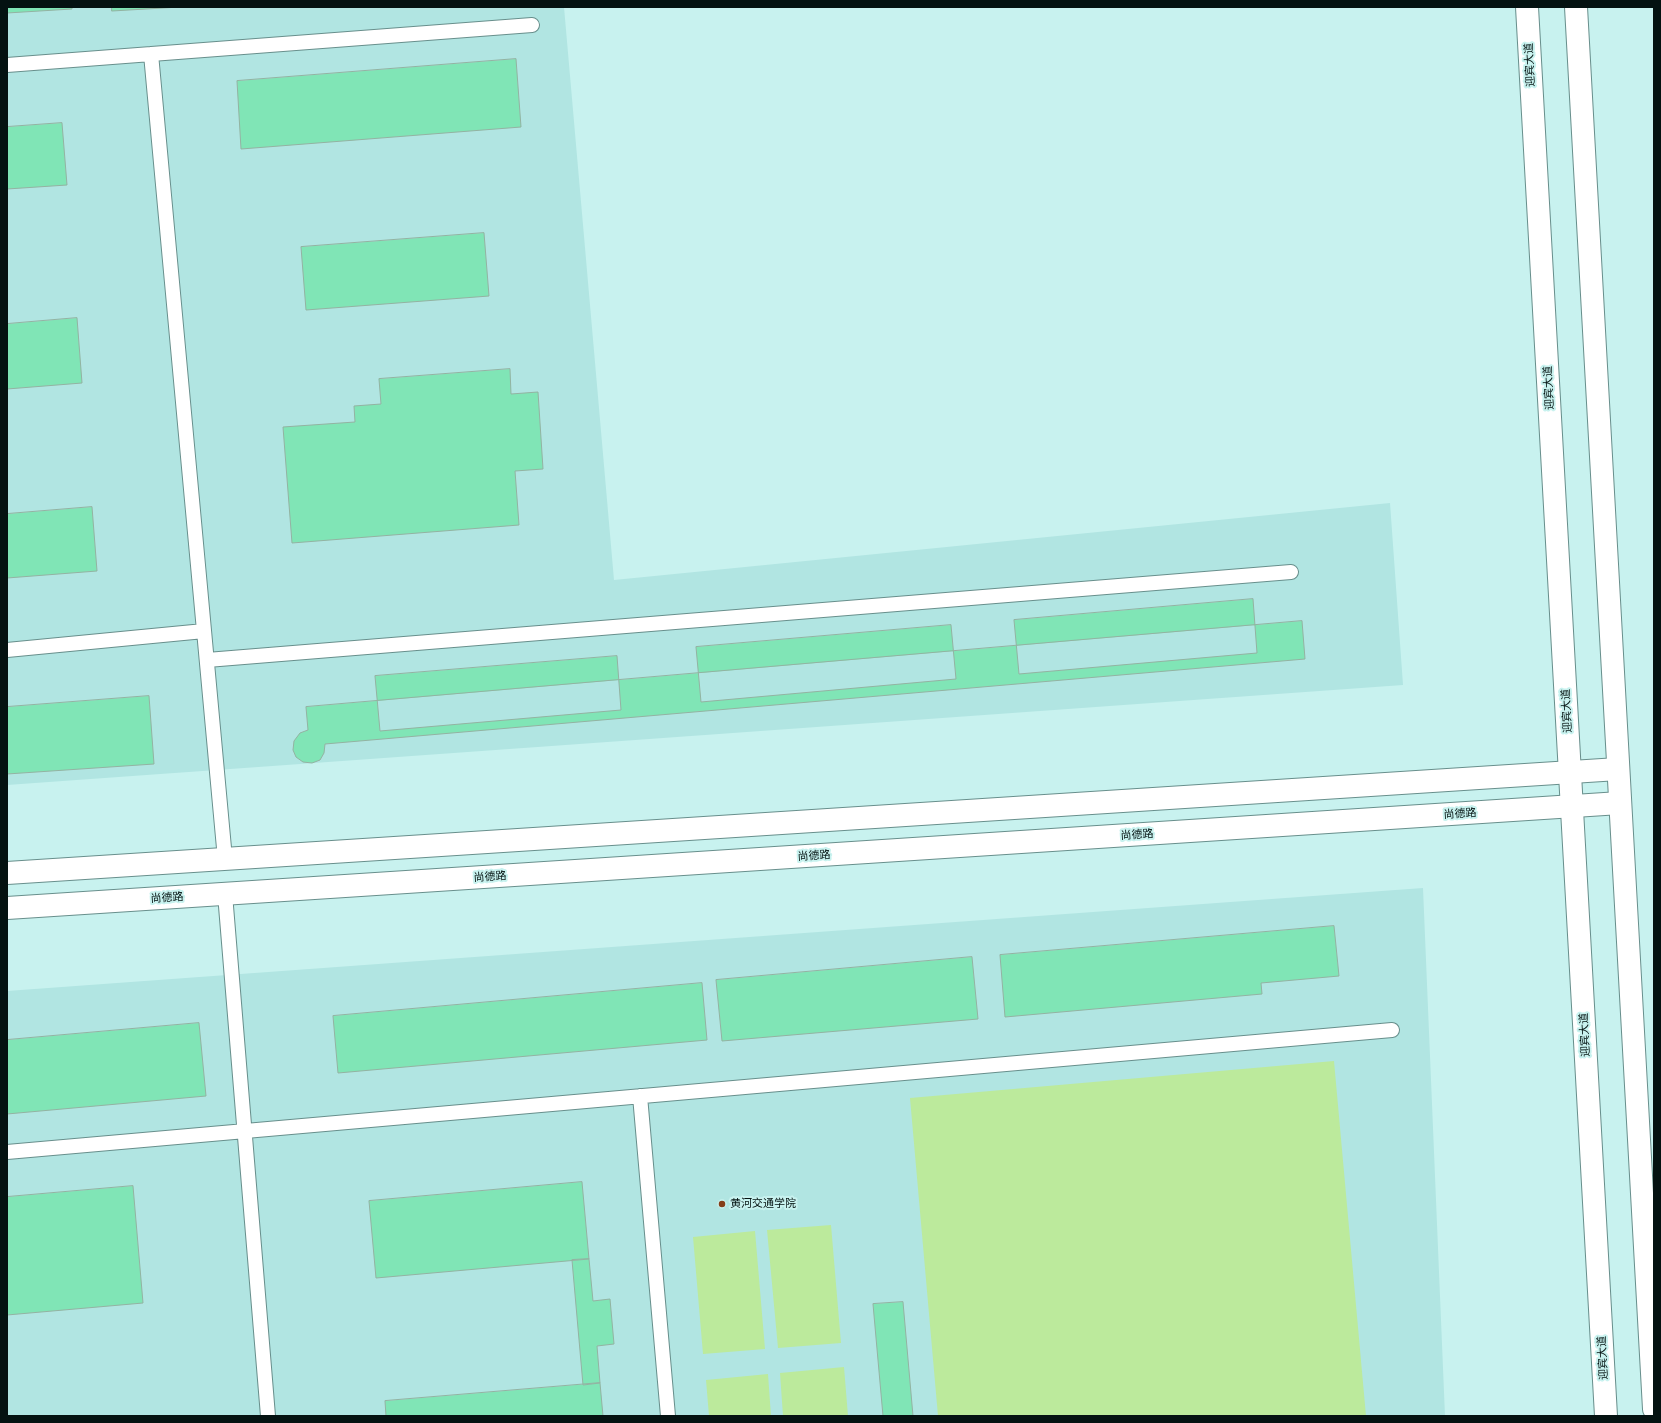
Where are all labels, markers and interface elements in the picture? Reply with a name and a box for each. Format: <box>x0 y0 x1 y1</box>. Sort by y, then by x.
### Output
street label: 迎宾大道 <box>1522 43 1538 87</box>
street label: 迎宾大道 <box>1541 366 1557 410</box>
street label: 迎宾大道 <box>1559 689 1575 733</box>
street label: 尚德路 <box>1443 806 1477 822</box>
street label: 尚德路 <box>1120 827 1154 843</box>
street label: 尚德路 <box>797 848 831 864</box>
street label: 尚德路 <box>473 869 507 885</box>
street label: 尚德路 <box>150 890 184 906</box>
street label: 迎宾大道 <box>1577 1013 1593 1057</box>
place label: 黄河交通学院 <box>730 1197 796 1211</box>
marker: 黄河交通学院 <box>717 1199 727 1209</box>
street label: 迎宾大道 <box>1595 1336 1611 1380</box>

